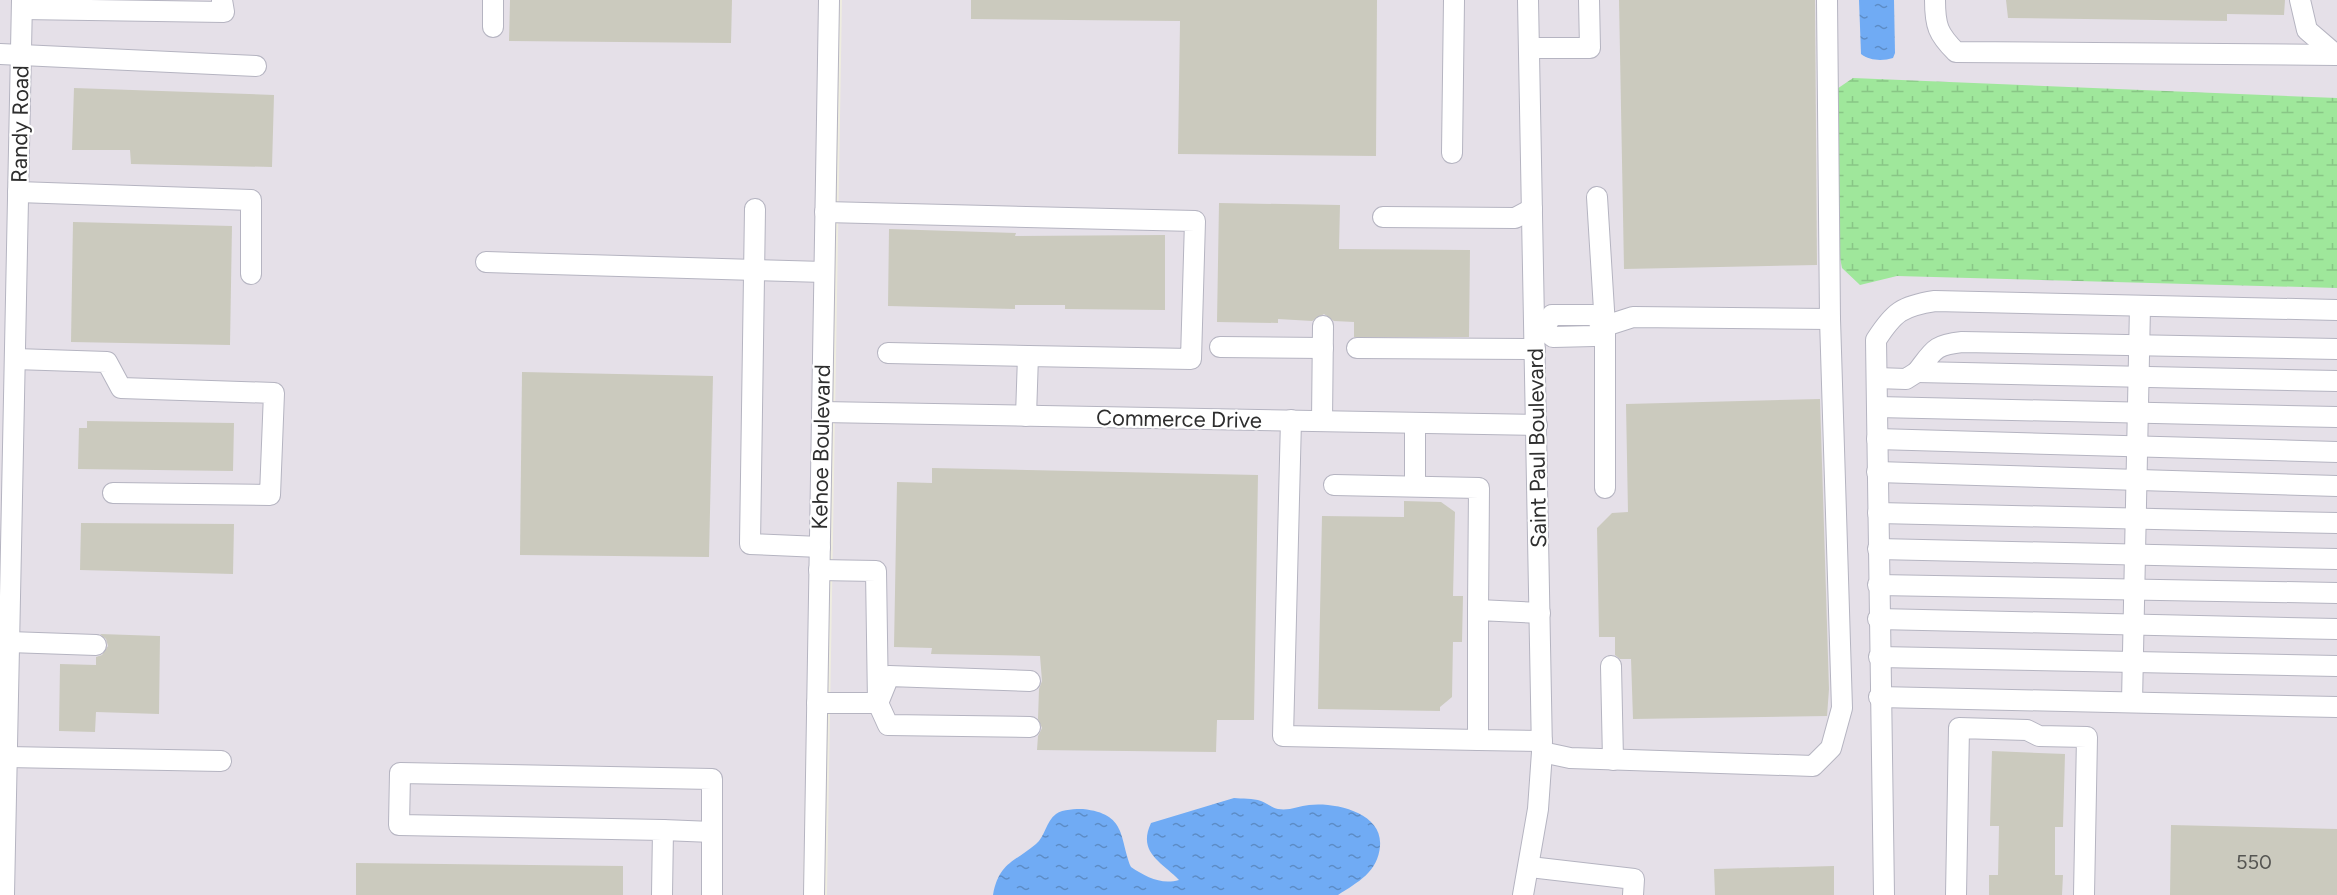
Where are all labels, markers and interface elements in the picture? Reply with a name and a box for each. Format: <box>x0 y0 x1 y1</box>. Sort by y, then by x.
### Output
street label: Randy Road <box>5 65 35 183</box>
street label: Saint Paul Boulevard <box>1522 348 1552 548</box>
street label: Kehoe Boulevard <box>806 364 836 530</box>
street label: Commerce Drive <box>1096 404 1262 434</box>
house number: 550 <box>2236 850 2272 874</box>

